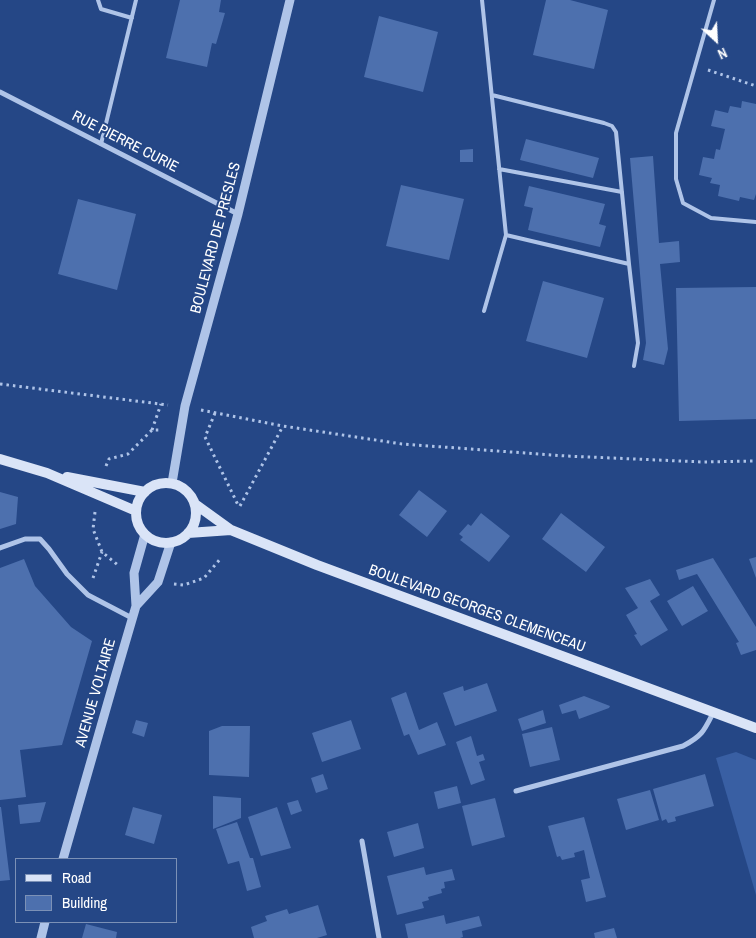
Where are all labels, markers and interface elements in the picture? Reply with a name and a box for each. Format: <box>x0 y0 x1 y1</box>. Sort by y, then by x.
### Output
north arrow <box>691 15 741 65</box>
text: N <box>715 44 730 64</box>
street label: RUE PIERRE CURIE <box>69 107 181 177</box>
street label: BOULEVARD DE PRESLES <box>187 161 245 315</box>
street label: BOULEVARD GEORGES CLEMENCEAU <box>366 561 588 657</box>
street label: AVENUE VOLTAIRE <box>72 637 120 749</box>
legend <box>15 858 178 923</box>
text: Road <box>62 867 91 888</box>
text: Building <box>62 892 107 913</box>

